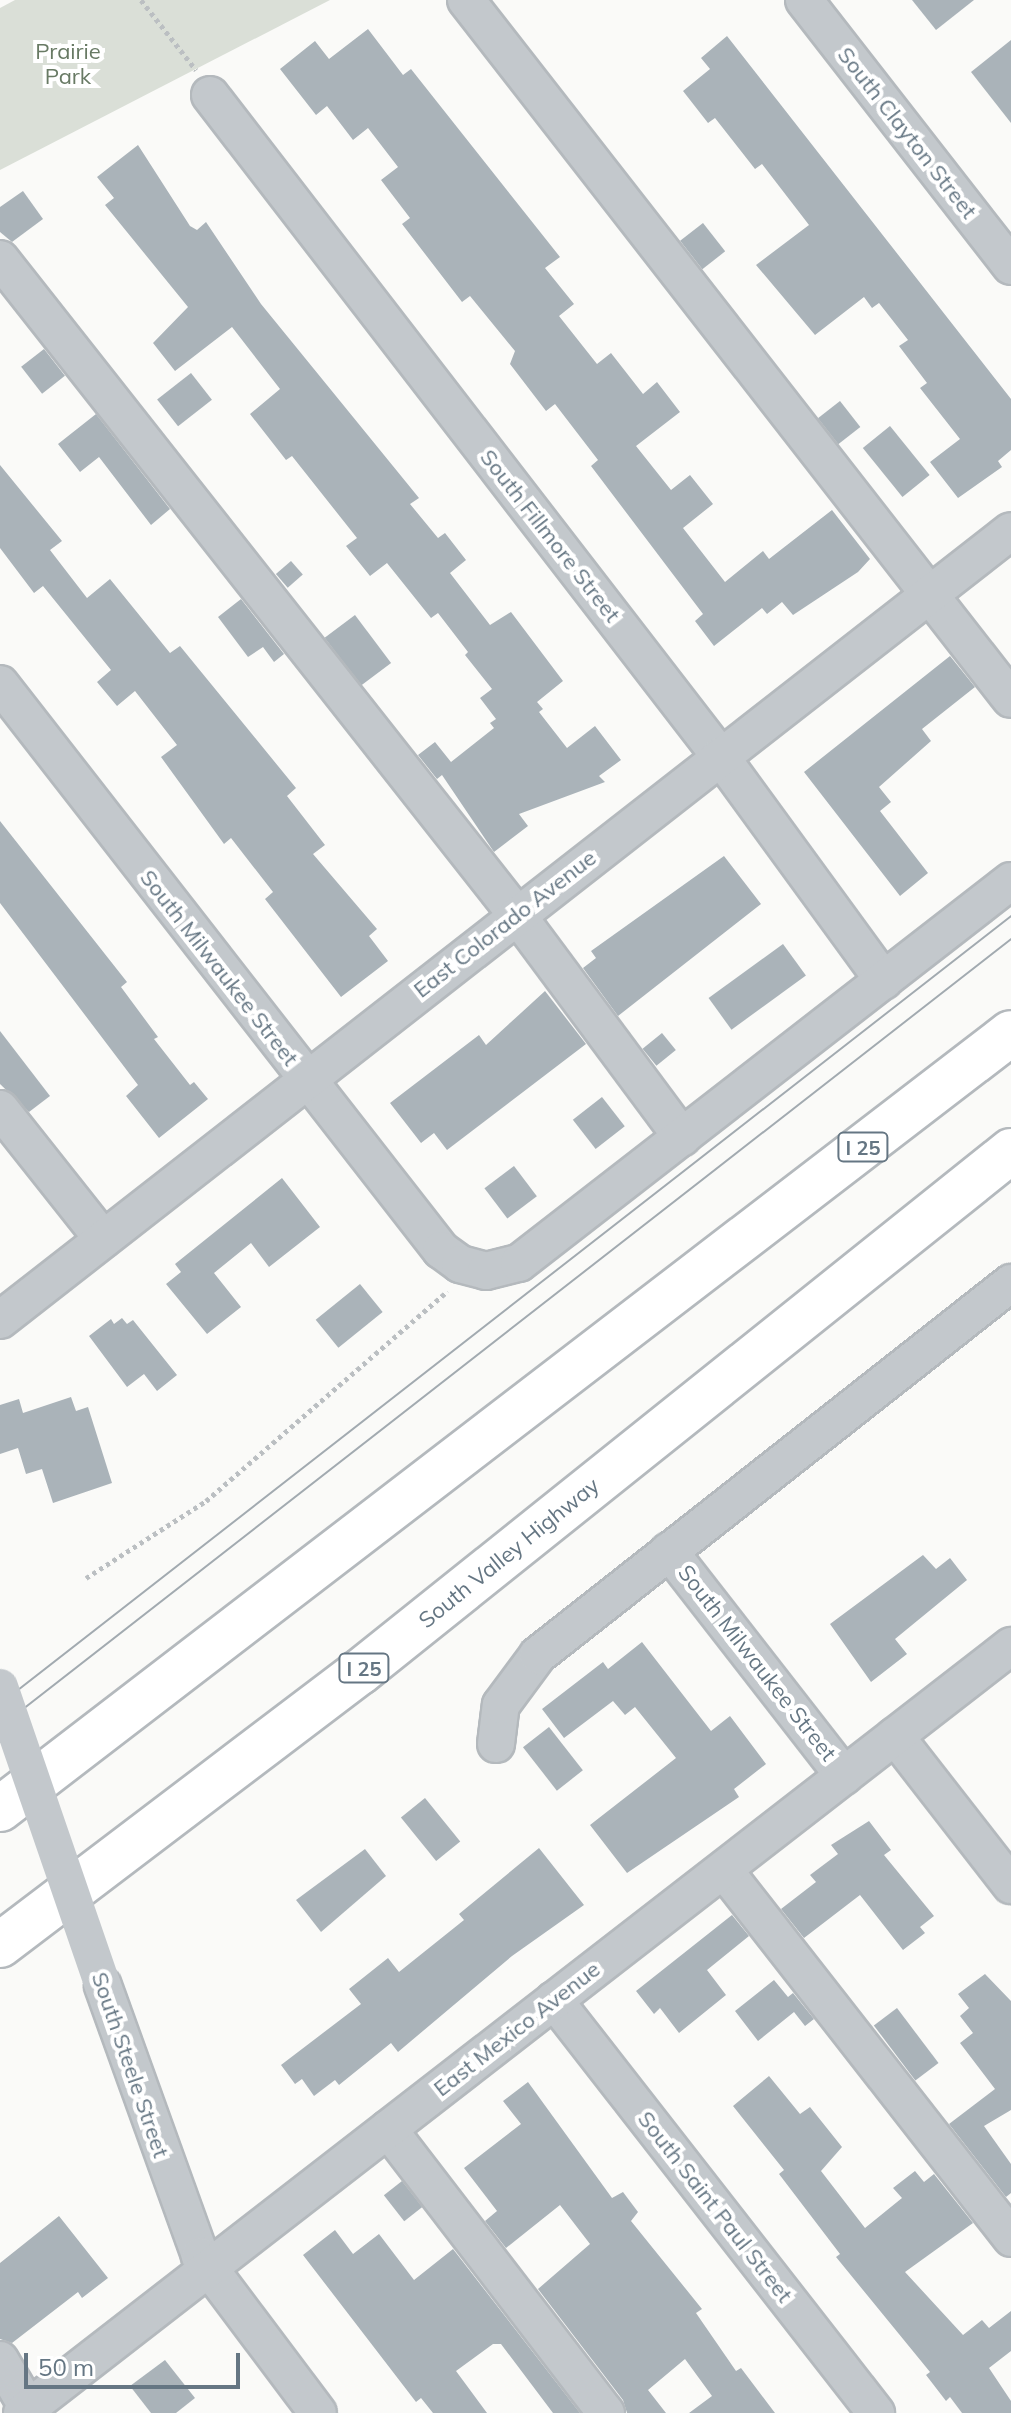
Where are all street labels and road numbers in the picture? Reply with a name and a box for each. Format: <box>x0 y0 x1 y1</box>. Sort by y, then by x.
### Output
street label: South Clayton Street <box>832 42 982 224</box>
street label: South Fillmore Street <box>474 444 626 628</box>
street label: East Colorado Avenue <box>409 845 601 1003</box>
street label: South Milwaukee Street <box>134 865 304 1071</box>
road number: I 25 <box>837 1131 889 1163</box>
street label: South Valley Highway <box>414 1472 604 1634</box>
street label: South Milwaukee Street <box>672 1560 842 1766</box>
road number: I 25 <box>338 1652 390 1684</box>
street label: East Mexico Avenue <box>429 1956 605 2102</box>
street label: South Steele Street <box>86 1969 174 2161</box>
street label: South Saint Paul Street <box>632 2106 798 2308</box>

